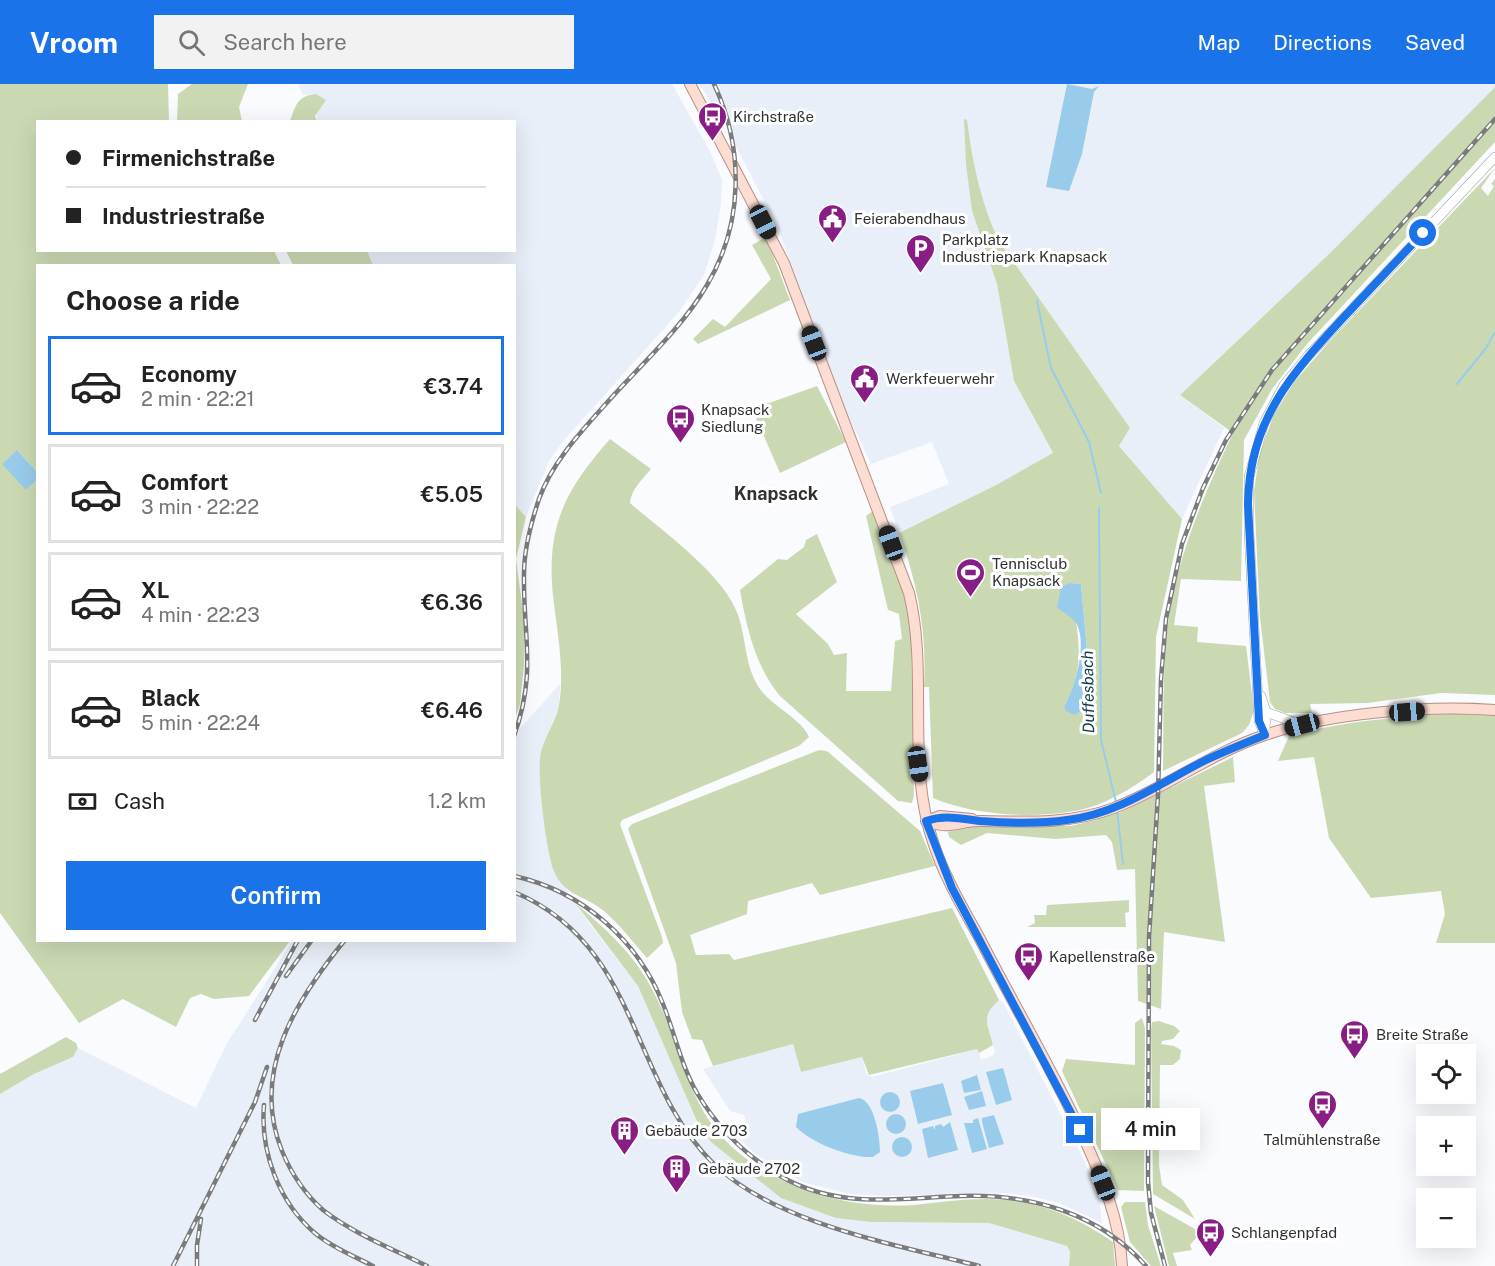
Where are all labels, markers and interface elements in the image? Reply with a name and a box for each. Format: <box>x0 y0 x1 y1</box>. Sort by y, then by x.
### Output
search box <box>154 15 574 69</box>
text: Vroom <box>30 26 118 59</box>
icon: search <box>175 26 208 59</box>
text: Search here <box>223 29 347 55</box>
text: Map <box>1198 30 1240 55</box>
text: Directions <box>1273 30 1372 55</box>
text: Saved <box>1405 30 1465 55</box>
bus stop icon: Kirchstraße <box>696 100 728 142</box>
place label: Kirchstraße <box>733 108 814 125</box>
text: Firmenichstraße <box>102 145 275 171</box>
car <box>747 202 779 242</box>
public building icon: Feierabendhaus <box>817 202 849 244</box>
text: Industriestraße <box>102 203 265 229</box>
place label: Feierabendhaus <box>854 210 966 227</box>
route start <box>1409 219 1436 246</box>
place label: Parkplatz Industriepark Knapsack <box>942 231 1107 265</box>
parking icon: Parkplatz Industriepark Knapsack <box>905 232 937 274</box>
text: Choose a ride <box>66 284 240 316</box>
car <box>799 323 829 363</box>
icon: car <box>69 359 123 413</box>
text: Economy <box>141 361 237 387</box>
public building icon: Werkfeuerwehr <box>849 362 881 404</box>
place label: Werkfeuerwehr <box>886 370 995 387</box>
text: €3.74 <box>424 373 483 399</box>
text: 2 min · 22:21 <box>141 387 255 411</box>
place label: Knapsack Siedlung <box>701 401 769 435</box>
bus stop icon: Knapsack Siedlung <box>664 402 696 444</box>
icon: car <box>69 467 123 521</box>
text: Comfort <box>141 469 228 495</box>
text: €5.05 <box>421 481 483 507</box>
district label: Knapsack <box>734 483 819 504</box>
text: 3 min · 22:22 <box>141 495 259 519</box>
car <box>876 523 906 563</box>
place label: Tennisclub Knapsack <box>992 555 1067 589</box>
sports icon: Tennisclub Knapsack <box>955 556 987 598</box>
icon: car <box>69 575 123 629</box>
text: XL <box>141 577 169 603</box>
text: €6.36 <box>421 589 483 615</box>
text: 4 min · 22:23 <box>141 603 260 627</box>
water label: Duffesbach <box>1078 650 1098 734</box>
icon: car <box>69 683 123 737</box>
text: Black <box>141 685 200 711</box>
text: €6.46 <box>421 697 483 723</box>
car <box>1388 702 1426 722</box>
text: 5 min · 22:24 <box>141 711 260 735</box>
car <box>1282 712 1322 738</box>
car <box>907 745 929 783</box>
icon: cash <box>66 785 99 818</box>
text: Cash <box>114 788 165 814</box>
text: 1.2 km <box>428 789 486 813</box>
button: Confirm <box>66 861 486 930</box>
bus stop icon: Kapellenstraße <box>1012 940 1044 982</box>
place label: Kapellenstraße <box>1049 948 1155 965</box>
bus stop icon: Breite Straße <box>1339 1018 1371 1060</box>
place label: Breite Straße <box>1376 1026 1469 1043</box>
map controls <box>1416 1044 1476 1248</box>
button: locate <box>1416 1044 1476 1104</box>
bus stop icon: Talmühlenstraße <box>1306 1088 1338 1130</box>
callout: 4 min <box>1101 1109 1200 1151</box>
building icon: Gebäude 2703 <box>608 1114 640 1156</box>
route end <box>1066 1116 1093 1143</box>
button: + <box>1416 1116 1476 1176</box>
text: 4 min <box>1124 1117 1177 1141</box>
place label: Gebäude 2703 <box>645 1122 748 1139</box>
place label: Talmühlenstraße <box>1264 1131 1380 1148</box>
building icon: Gebäude 2702 <box>661 1152 693 1194</box>
place label: Gebäude 2702 <box>698 1160 800 1177</box>
car <box>1088 1163 1118 1203</box>
button: − <box>1416 1188 1476 1248</box>
bus stop icon: Schlangenpfad <box>1194 1216 1226 1258</box>
place label: Schlangenpfad <box>1231 1224 1337 1241</box>

